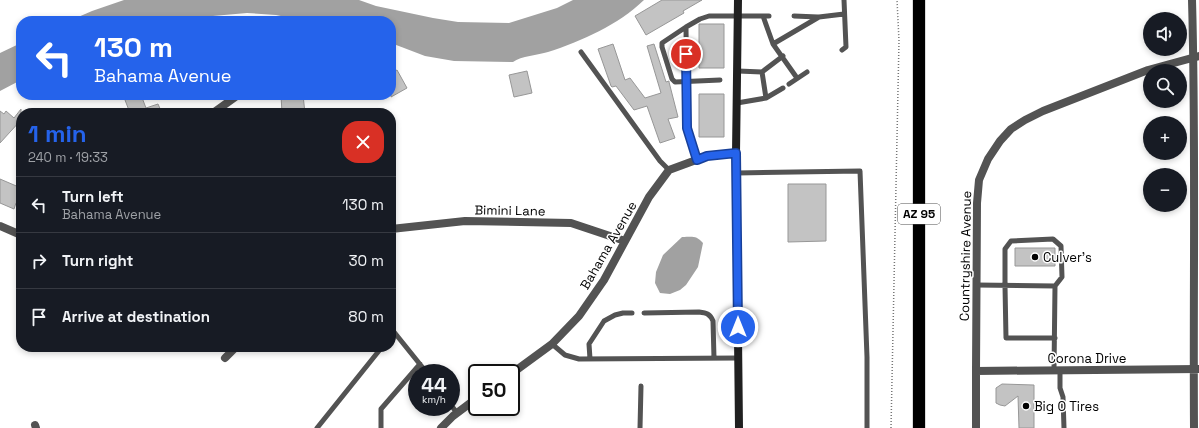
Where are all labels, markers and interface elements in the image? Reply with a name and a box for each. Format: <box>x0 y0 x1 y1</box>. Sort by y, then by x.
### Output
map controls <box>1143 12 1187 212</box>
button: sound <box>1143 12 1187 56</box>
text: 130 m <box>94 29 173 65</box>
icon: left <box>28 32 80 84</box>
pin <box>669 37 703 71</box>
icon: arrive <box>675 43 697 65</box>
text: Bahama Avenue <box>94 64 231 87</box>
button: search <box>1143 64 1187 108</box>
button: + <box>1143 116 1187 160</box>
text: 1 min <box>28 118 87 149</box>
button: close <box>342 121 384 163</box>
text: 240 m · 19:33 <box>28 149 108 166</box>
button: − <box>1143 168 1187 212</box>
text: Turn left <box>62 187 124 206</box>
street label: Countryshire Avenue <box>956 191 975 321</box>
icon: left <box>28 194 50 216</box>
text: 130 m <box>342 195 384 214</box>
street label: Bahama Avenue <box>576 198 641 292</box>
street label: Bimini Lane <box>474 201 546 220</box>
road number: AZ 95 <box>898 204 940 224</box>
text: Bahama Avenue <box>62 206 161 223</box>
place label: Culver's <box>1043 249 1092 266</box>
icon: right <box>28 250 50 272</box>
text: Turn right <box>62 251 133 270</box>
text: 30 m <box>349 251 384 270</box>
marker: Culver's <box>1030 252 1040 262</box>
icon: arrive <box>28 306 50 328</box>
position arrow <box>717 306 759 348</box>
text: Arrive at destination <box>62 307 210 326</box>
text: 80 m <box>348 307 384 326</box>
street label: Corona Drive <box>1047 350 1127 367</box>
speed limit sign: 50 <box>468 364 520 416</box>
text: 44 <box>421 372 447 398</box>
text: km/h <box>422 393 446 406</box>
place label: Big O Tires <box>1034 398 1099 415</box>
marker: Big O Tires <box>1021 401 1031 411</box>

